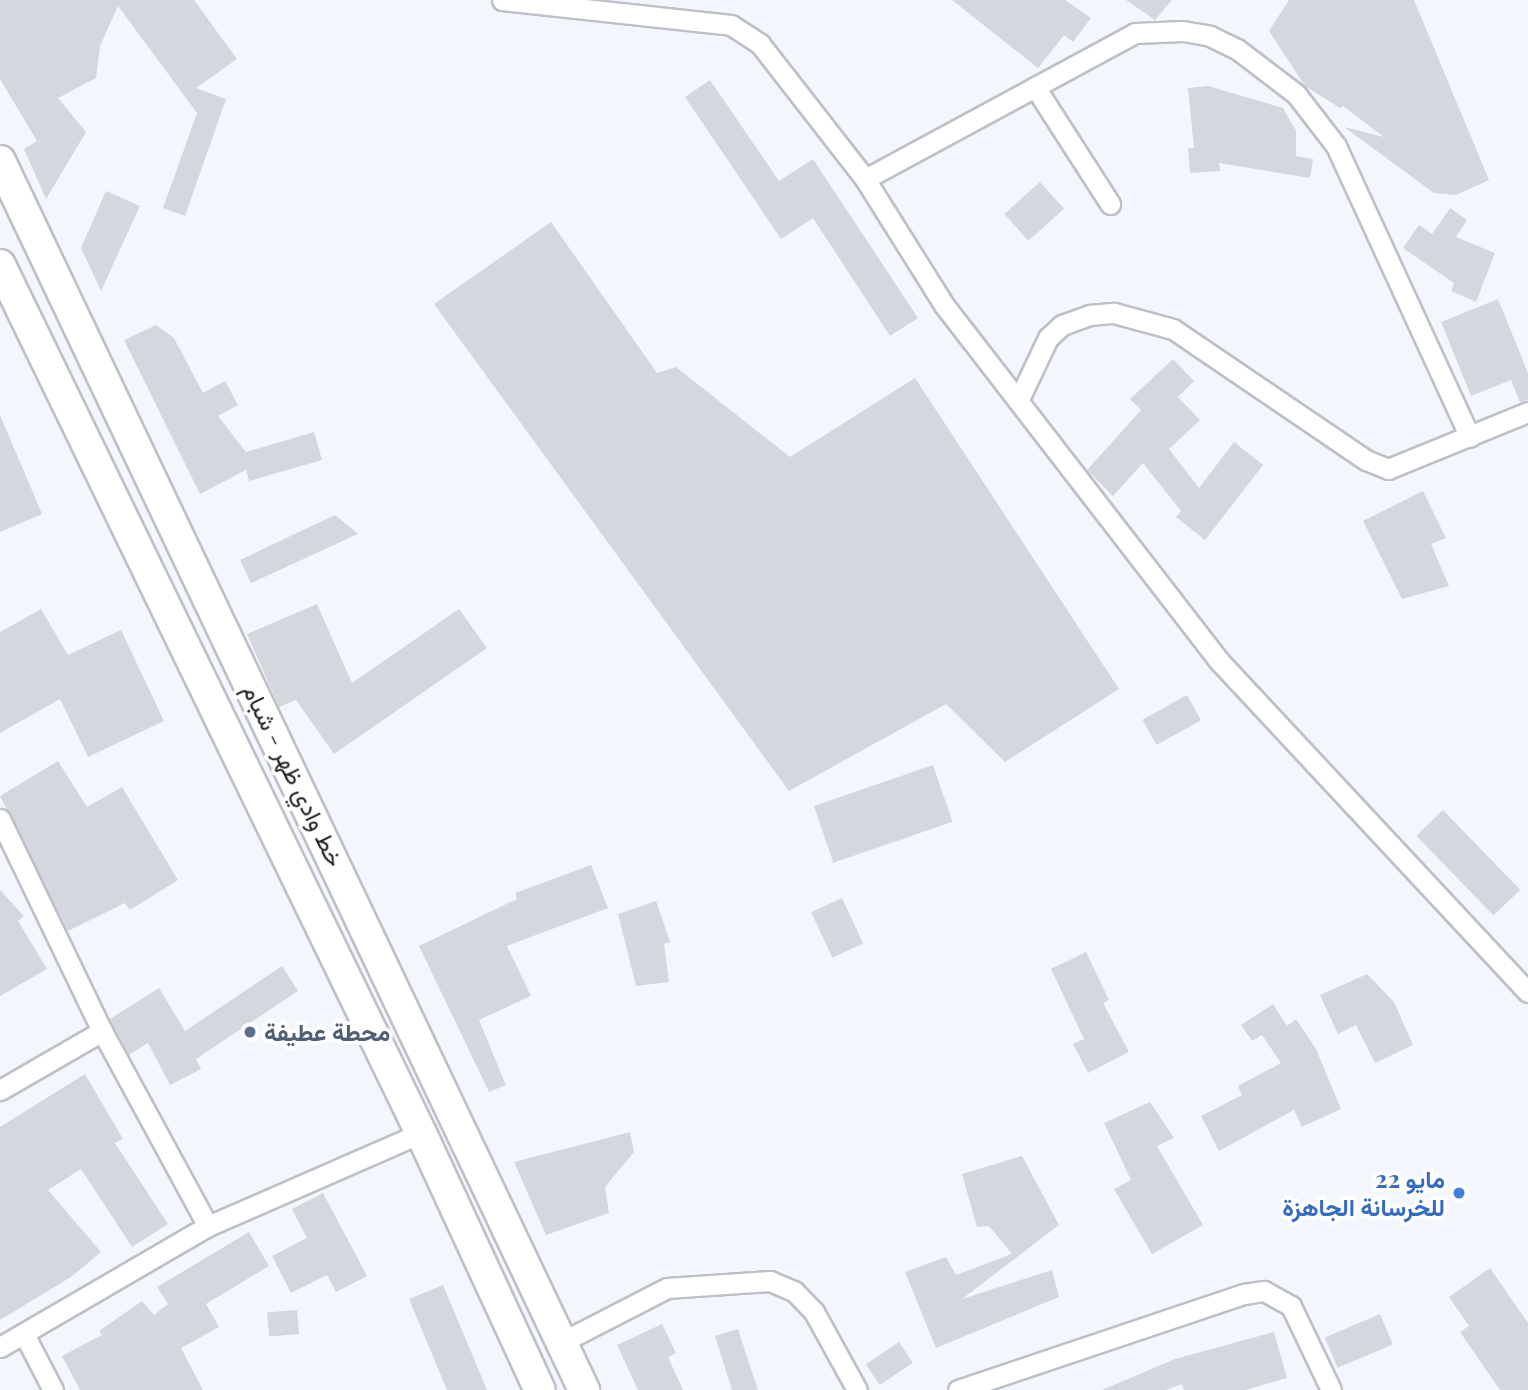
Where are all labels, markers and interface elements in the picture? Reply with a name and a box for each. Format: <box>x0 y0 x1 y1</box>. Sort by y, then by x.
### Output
street label: خط وادي ظهر - شبام <box>237 679 351 871</box>
place label: محطة عطيفة <box>264 1018 390 1046</box>
marker: محطة عطيفة <box>242 1024 258 1040</box>
place label: 22 مايو للخرسانة الجاهزة <box>1282 1165 1445 1221</box>
marker: 22 مايو للخرسانة الجاهزة <box>1451 1185 1467 1201</box>

